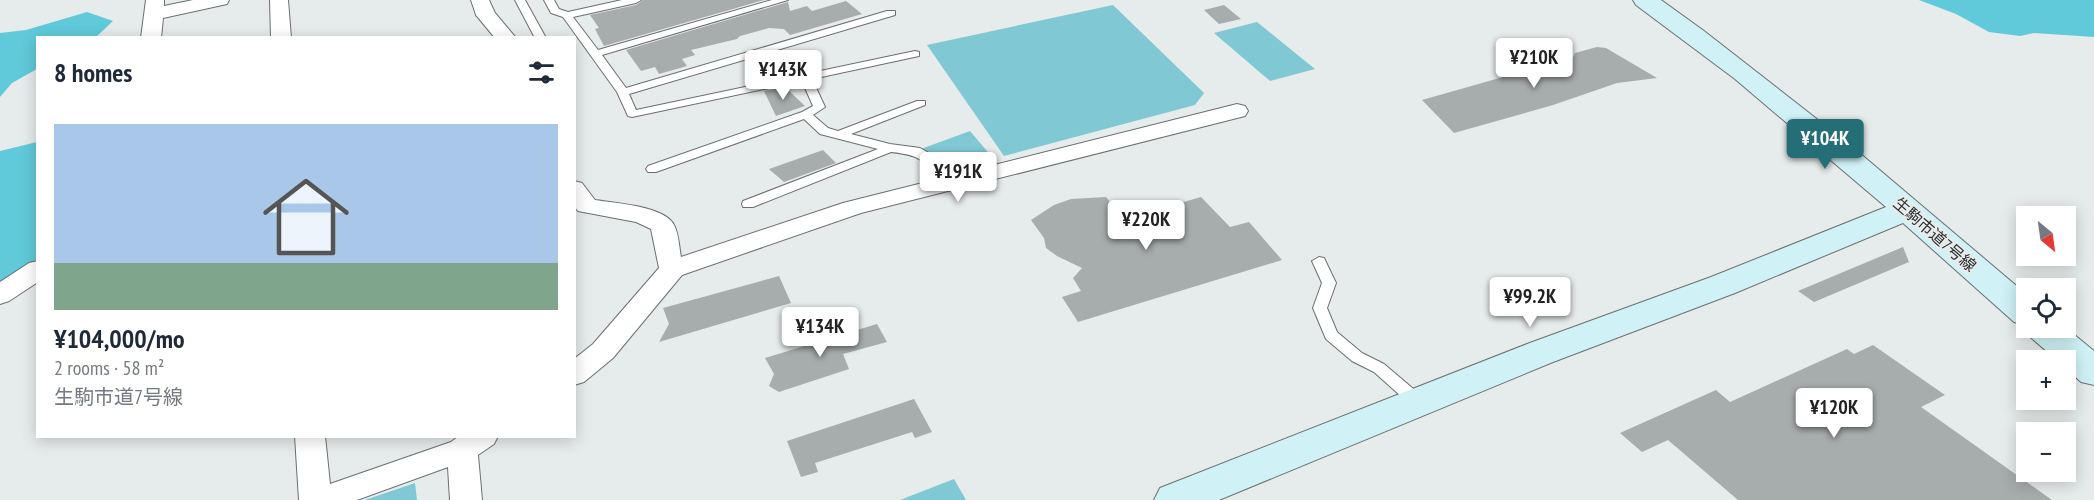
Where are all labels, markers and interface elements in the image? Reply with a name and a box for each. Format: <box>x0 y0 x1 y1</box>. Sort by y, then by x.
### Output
pin: ¥210K <box>1492 38 1576 89</box>
text: ¥210K <box>1510 44 1558 70</box>
pin: ¥143K <box>741 50 825 101</box>
text: 8 homes <box>54 56 132 89</box>
icon: filters <box>525 56 558 89</box>
text: ¥143K <box>759 56 807 82</box>
pin: ¥104K <box>1783 119 1867 170</box>
text: ¥104K <box>1801 125 1849 151</box>
pin: ¥191K <box>916 152 1000 203</box>
text: ¥191K <box>934 158 982 184</box>
icon: home <box>252 163 360 271</box>
street label: 生駒市道7号線 <box>1889 193 1981 275</box>
pin: ¥220K <box>1104 200 1188 251</box>
text: ¥220K <box>1122 206 1170 232</box>
north arrow <box>2016 206 2076 266</box>
map controls <box>2016 206 2076 482</box>
pin: ¥99.2K <box>1481 277 1579 328</box>
button: locate <box>2016 278 2076 338</box>
text: ¥99.2K <box>1504 283 1556 309</box>
pin: ¥134K <box>778 307 862 358</box>
text: ¥134K <box>796 313 844 339</box>
text: ¥104,000/mo <box>54 322 185 355</box>
button: + <box>2016 350 2076 410</box>
text: 2 rooms · 58 m² <box>54 355 164 381</box>
text: 生駒市道7号線 <box>54 384 183 410</box>
pin: ¥120K <box>1792 388 1876 439</box>
text: ¥120K <box>1810 394 1858 420</box>
button: − <box>2016 422 2076 482</box>

